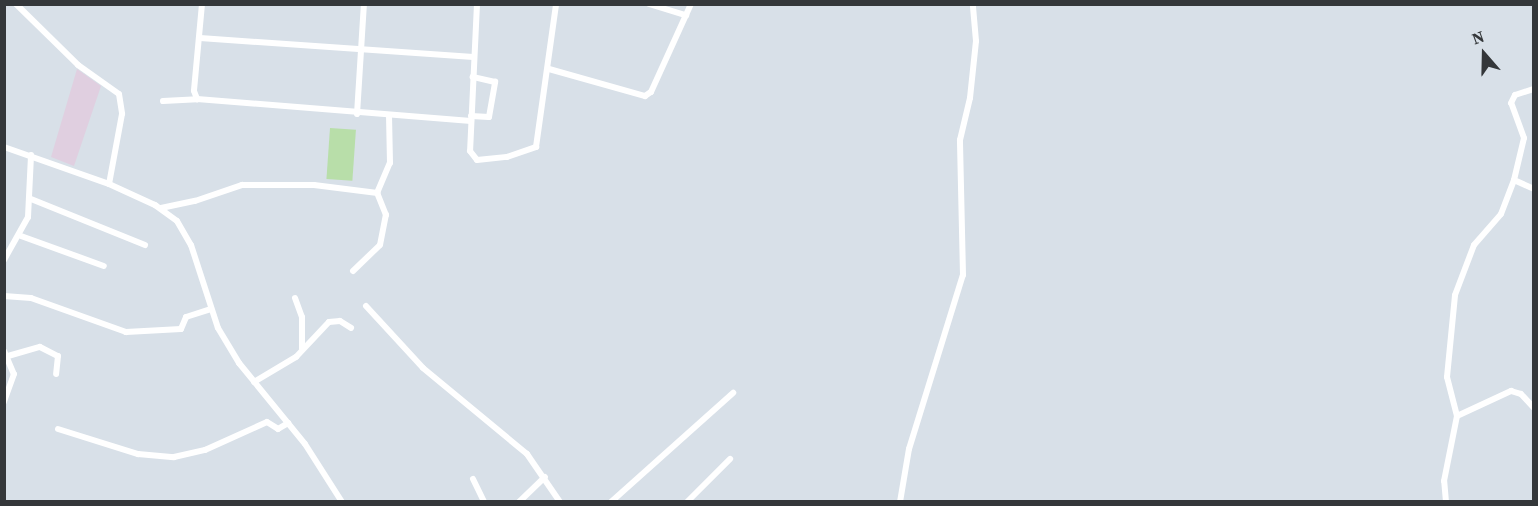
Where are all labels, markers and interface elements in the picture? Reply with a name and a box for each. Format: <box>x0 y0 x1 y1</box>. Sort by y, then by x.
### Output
north arrow <box>1454 24 1514 84</box>
text: N <box>1469 25 1487 49</box>

